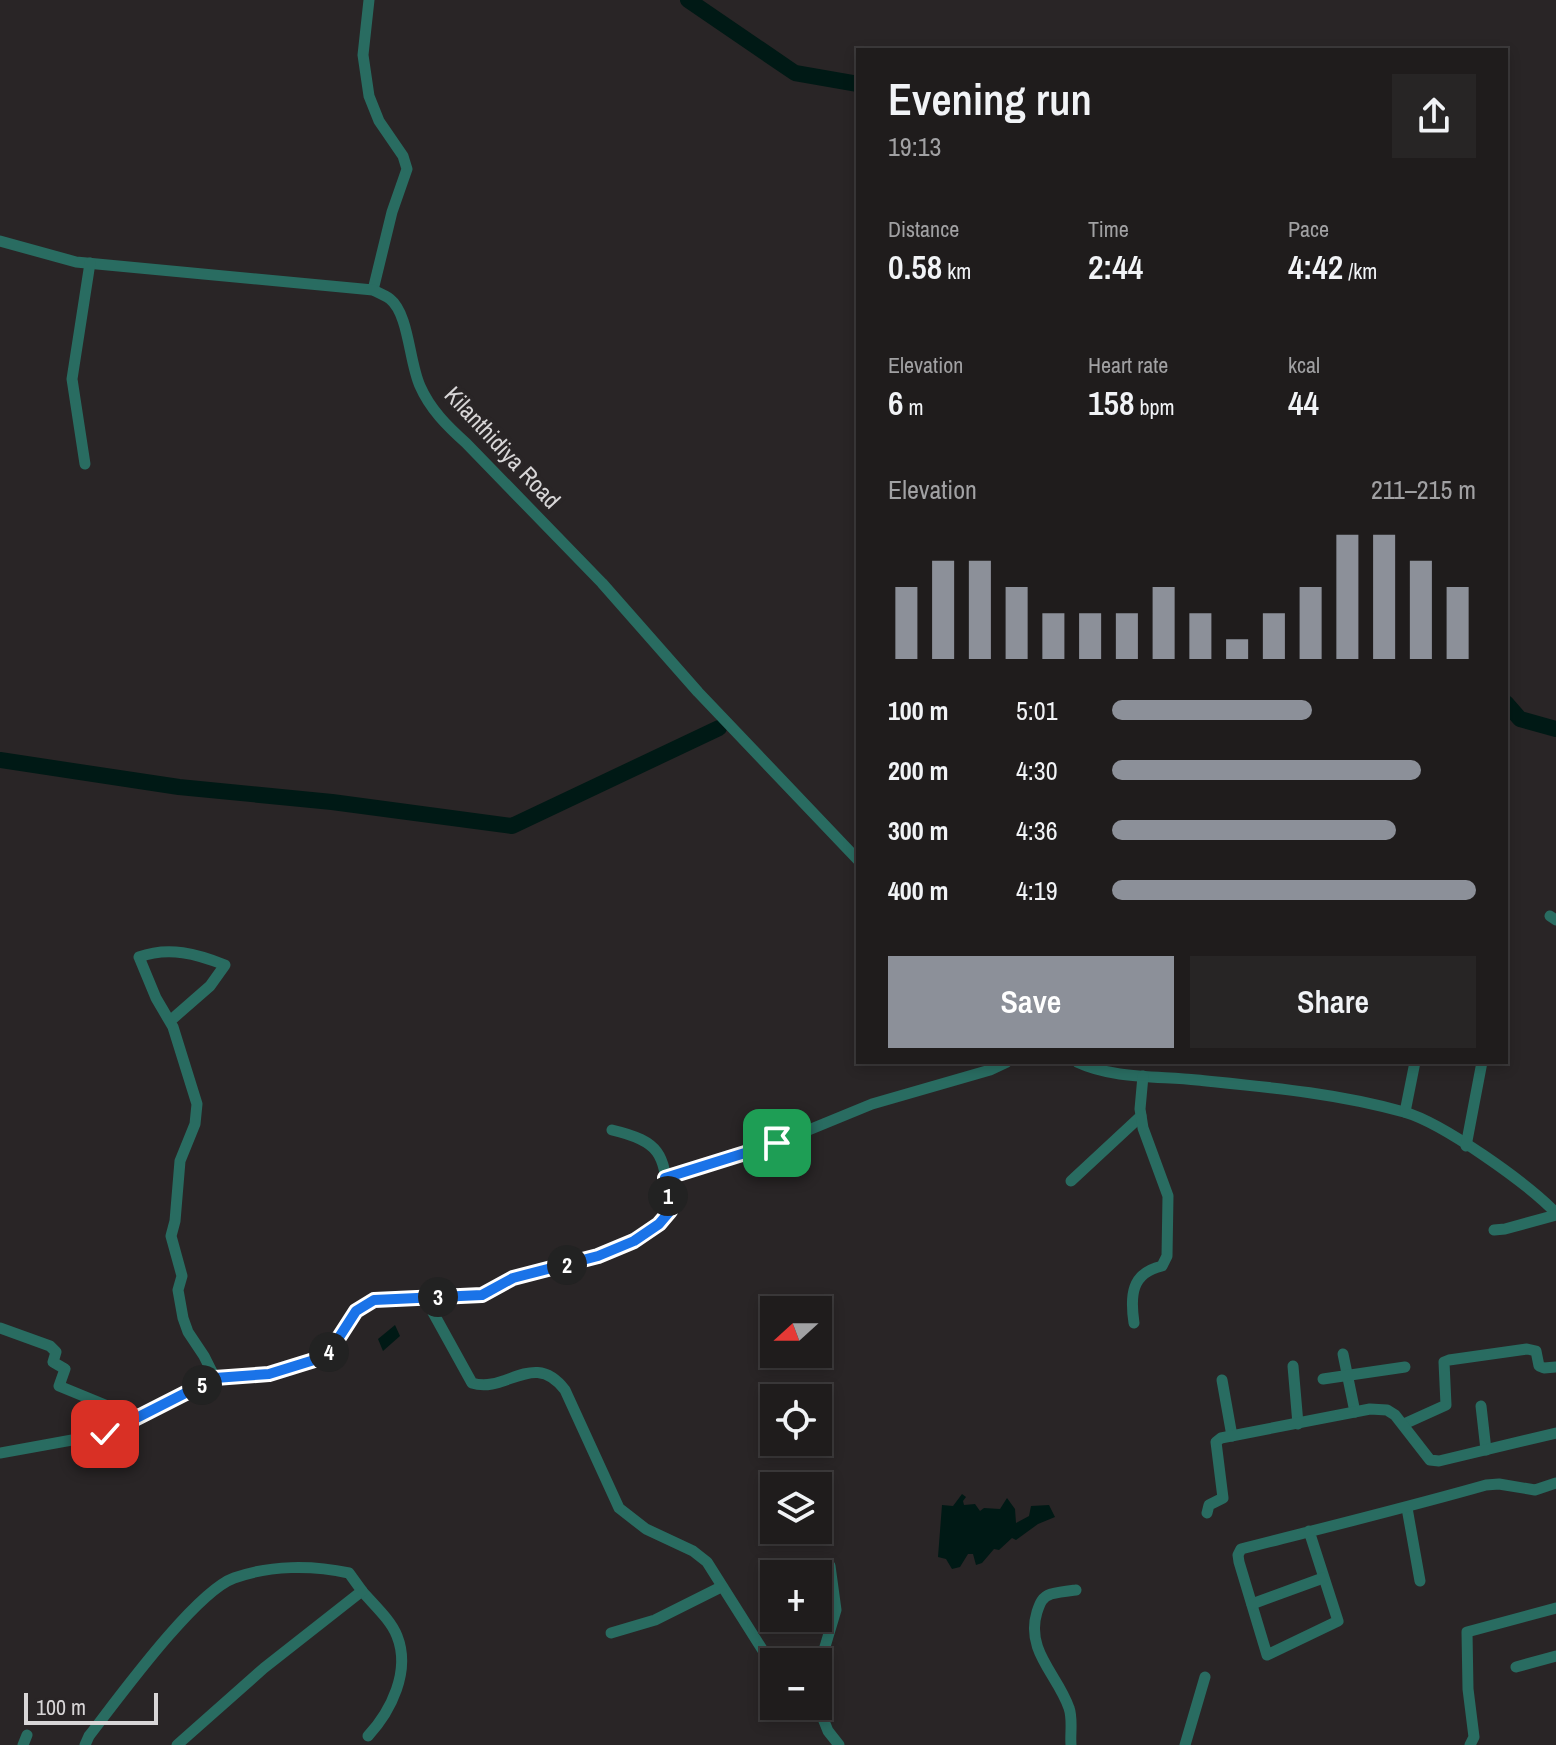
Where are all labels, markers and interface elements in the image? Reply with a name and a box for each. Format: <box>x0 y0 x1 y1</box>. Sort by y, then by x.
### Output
text: Evening run <box>888 69 1092 129</box>
button: share <box>1392 74 1476 158</box>
text: 19:13 <box>888 129 941 164</box>
text: Distance <box>888 214 959 244</box>
text: Time <box>1088 214 1129 244</box>
text: Pace <box>1288 214 1329 244</box>
text: 0.58 <box>888 244 942 290</box>
text: 2:44 <box>1088 244 1143 290</box>
text: 4:42 <box>1288 244 1343 290</box>
text: km <box>942 256 971 286</box>
text: /km <box>1343 256 1377 286</box>
text: Elevation <box>888 350 963 380</box>
text: Heart rate <box>1088 350 1168 380</box>
text: kcal <box>1288 350 1320 380</box>
street label: Kilanthidiya Road <box>438 379 568 515</box>
text: 6 <box>888 380 904 426</box>
text: 158 <box>1088 380 1135 426</box>
text: 44 <box>1288 380 1319 426</box>
text: m <box>904 392 924 422</box>
text: bpm <box>1135 392 1175 422</box>
text: Elevation <box>888 472 977 507</box>
text: 211–215 m <box>1371 472 1476 507</box>
text: 100 m <box>888 693 948 728</box>
text: 5:01 <box>1016 693 1058 728</box>
text: 200 m <box>888 753 948 788</box>
text: 4:30 <box>1016 753 1058 788</box>
text: 300 m <box>888 813 948 848</box>
text: 4:36 <box>1016 813 1058 848</box>
text: 400 m <box>888 873 948 908</box>
text: 4:19 <box>1016 873 1058 908</box>
button: Save <box>888 956 1174 1048</box>
button: Share <box>1190 956 1476 1048</box>
pin <box>743 1109 811 1177</box>
icon: arrive <box>755 1121 799 1165</box>
pin: 1 <box>648 1176 688 1216</box>
text: 1 <box>663 1181 673 1211</box>
pin: 2 <box>547 1245 587 1285</box>
text: 2 <box>562 1250 572 1280</box>
pin: 3 <box>418 1277 458 1317</box>
text: 3 <box>433 1282 443 1312</box>
north arrow <box>760 1296 832 1368</box>
map controls <box>760 1296 832 1720</box>
pin: 4 <box>309 1332 349 1372</box>
text: 4 <box>324 1337 334 1367</box>
pin: 5 <box>182 1365 222 1405</box>
text: 5 <box>197 1370 207 1400</box>
button: locate <box>760 1384 832 1456</box>
pin <box>71 1400 139 1468</box>
icon: check <box>83 1412 127 1456</box>
button: layers <box>760 1472 832 1544</box>
button: + <box>760 1560 832 1632</box>
button: − <box>760 1648 832 1720</box>
scale bar <box>24 1689 158 1725</box>
text: 100 m <box>36 1692 86 1722</box>

